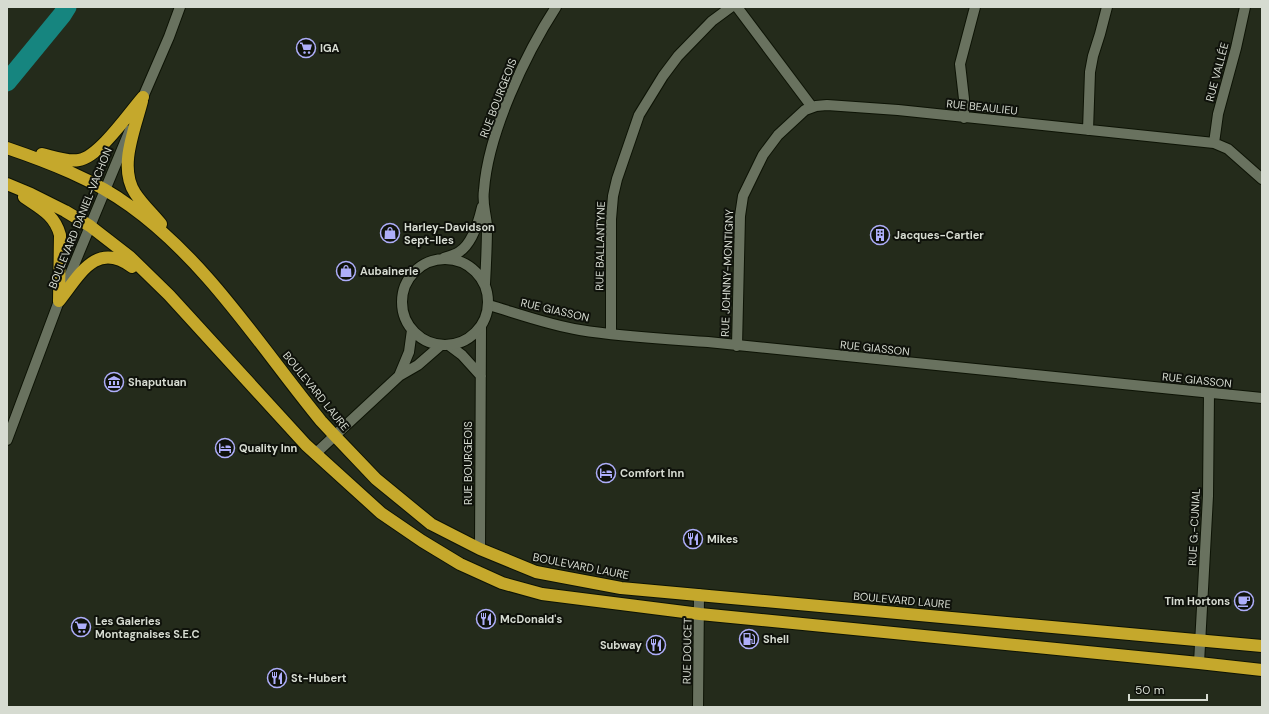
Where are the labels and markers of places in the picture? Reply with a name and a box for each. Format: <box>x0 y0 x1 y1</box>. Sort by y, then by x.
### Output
supermarket icon: IGA <box>295 37 317 59</box>
place label: IGA <box>320 41 340 55</box>
place label: Harley-Davidson Sept-Iles <box>404 220 495 247</box>
shop icon: Harley-Davidson Sept-Iles <box>379 222 401 244</box>
building icon: Jacques-Cartier <box>869 224 891 246</box>
place label: Jacques-Cartier <box>894 228 984 242</box>
shop icon: Aubainerie <box>335 260 357 282</box>
place label: Aubainerie <box>360 264 419 278</box>
museum icon: Shaputuan <box>103 371 125 393</box>
place label: Shaputuan <box>128 375 187 389</box>
hotel icon: Quality Inn <box>214 437 236 459</box>
place label: Quality Inn <box>239 441 298 455</box>
hotel icon: Comfort Inn <box>595 462 617 484</box>
place label: Comfort Inn <box>620 466 684 480</box>
restaurant icon: Mikes <box>682 528 704 550</box>
place label: Mikes <box>707 532 738 546</box>
cafe icon: Tim Hortons <box>1233 590 1255 612</box>
place label: Tim Hortons <box>1164 594 1230 608</box>
restaurant icon: McDonald's <box>475 608 497 630</box>
place label: McDonald's <box>500 612 562 626</box>
place label: Les Galeries Montagnaises S.E.C <box>95 614 200 641</box>
supermarket icon: Les Galeries Montagnaises S.E.C <box>70 616 92 638</box>
fuel station icon: Shell <box>738 628 760 650</box>
place label: Shell <box>763 632 789 646</box>
restaurant icon: Subway <box>645 634 667 656</box>
place label: Subway <box>600 638 642 652</box>
restaurant icon: St-Hubert <box>266 667 288 689</box>
place label: St-Hubert <box>291 671 347 685</box>

